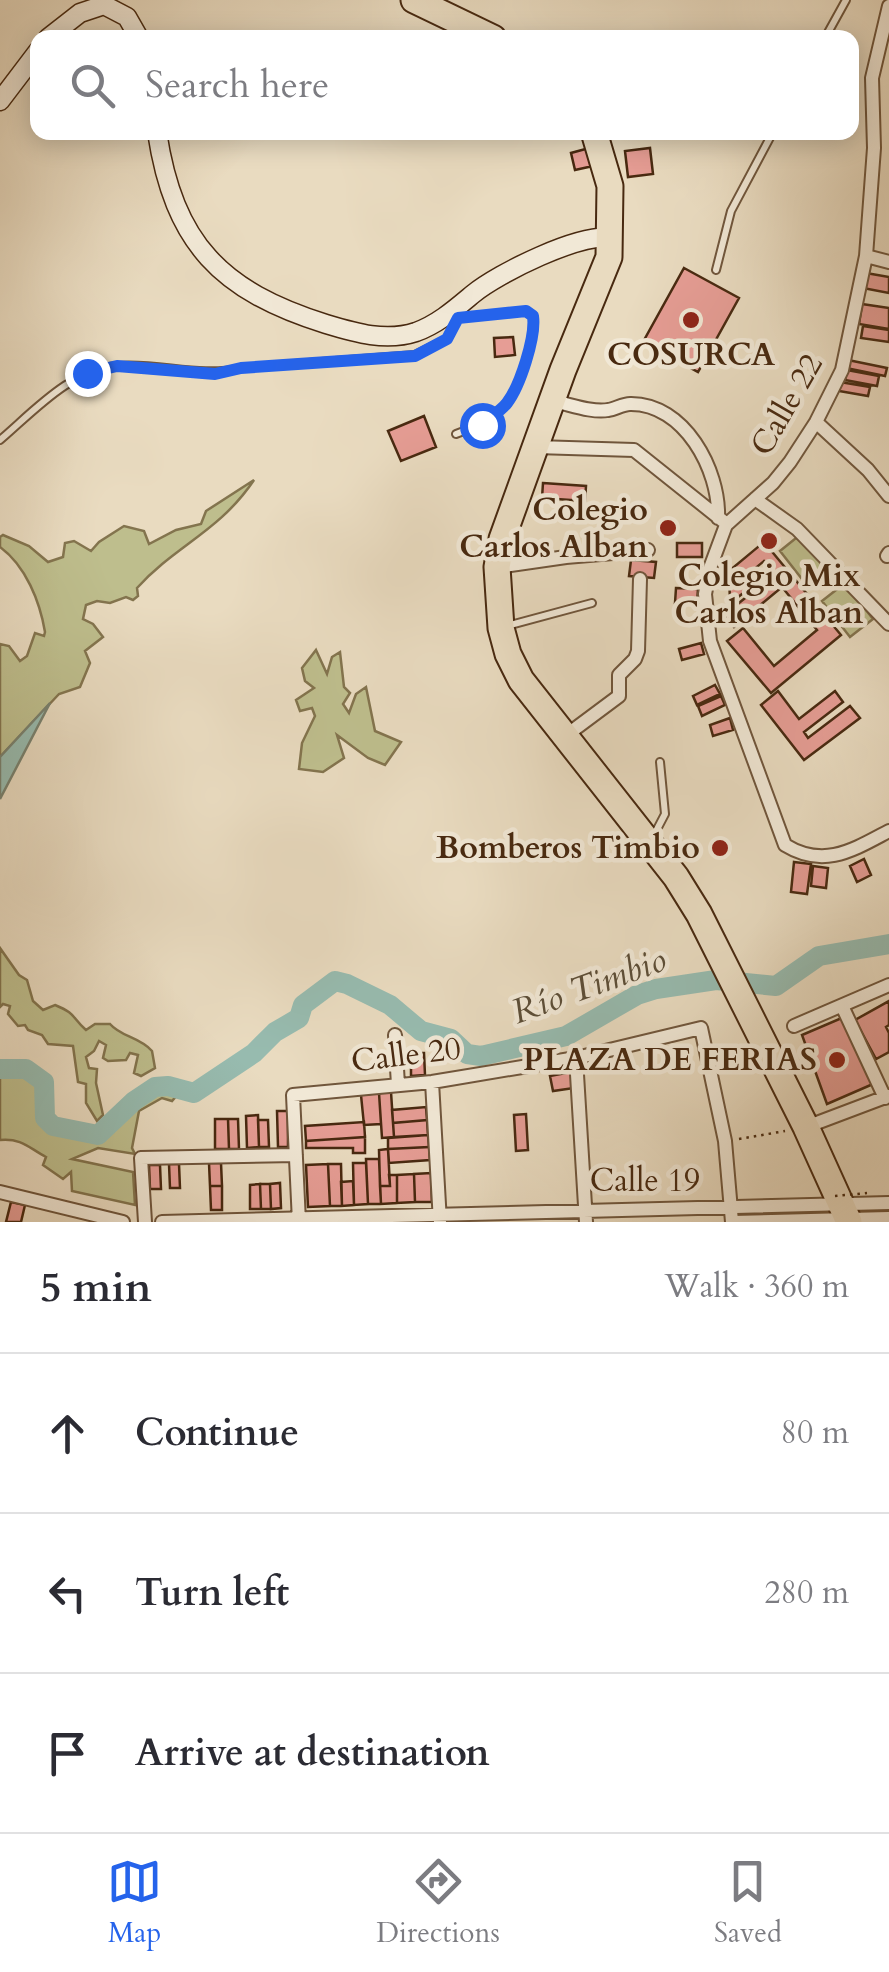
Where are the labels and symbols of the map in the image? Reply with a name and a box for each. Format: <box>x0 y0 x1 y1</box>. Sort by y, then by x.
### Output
marker: COSURCA <box>680 309 702 331</box>
place label: COSURCA <box>607 333 775 377</box>
street label: Calle 22 <box>740 346 834 464</box>
route end <box>65 351 111 397</box>
route start <box>460 403 506 449</box>
place label: Colegio Carlos Alban <box>459 488 648 569</box>
marker: Colegio Carlos Alban <box>657 517 679 539</box>
marker: Colegio Mix Carlos Alban <box>758 530 780 552</box>
place label: Colegio Mix Carlos Alban <box>675 554 864 635</box>
place label: Bomberos Timbio <box>436 826 700 870</box>
marker: Bomberos Timbio <box>709 837 731 859</box>
water label: Río Timbio <box>505 936 673 1036</box>
street label: Calle 20 <box>348 1026 464 1084</box>
place label: PLAZA DE FERIAS <box>523 1038 817 1082</box>
marker: PLAZA DE FERIAS <box>826 1049 848 1071</box>
street label: Calle 19 <box>590 1159 700 1203</box>

